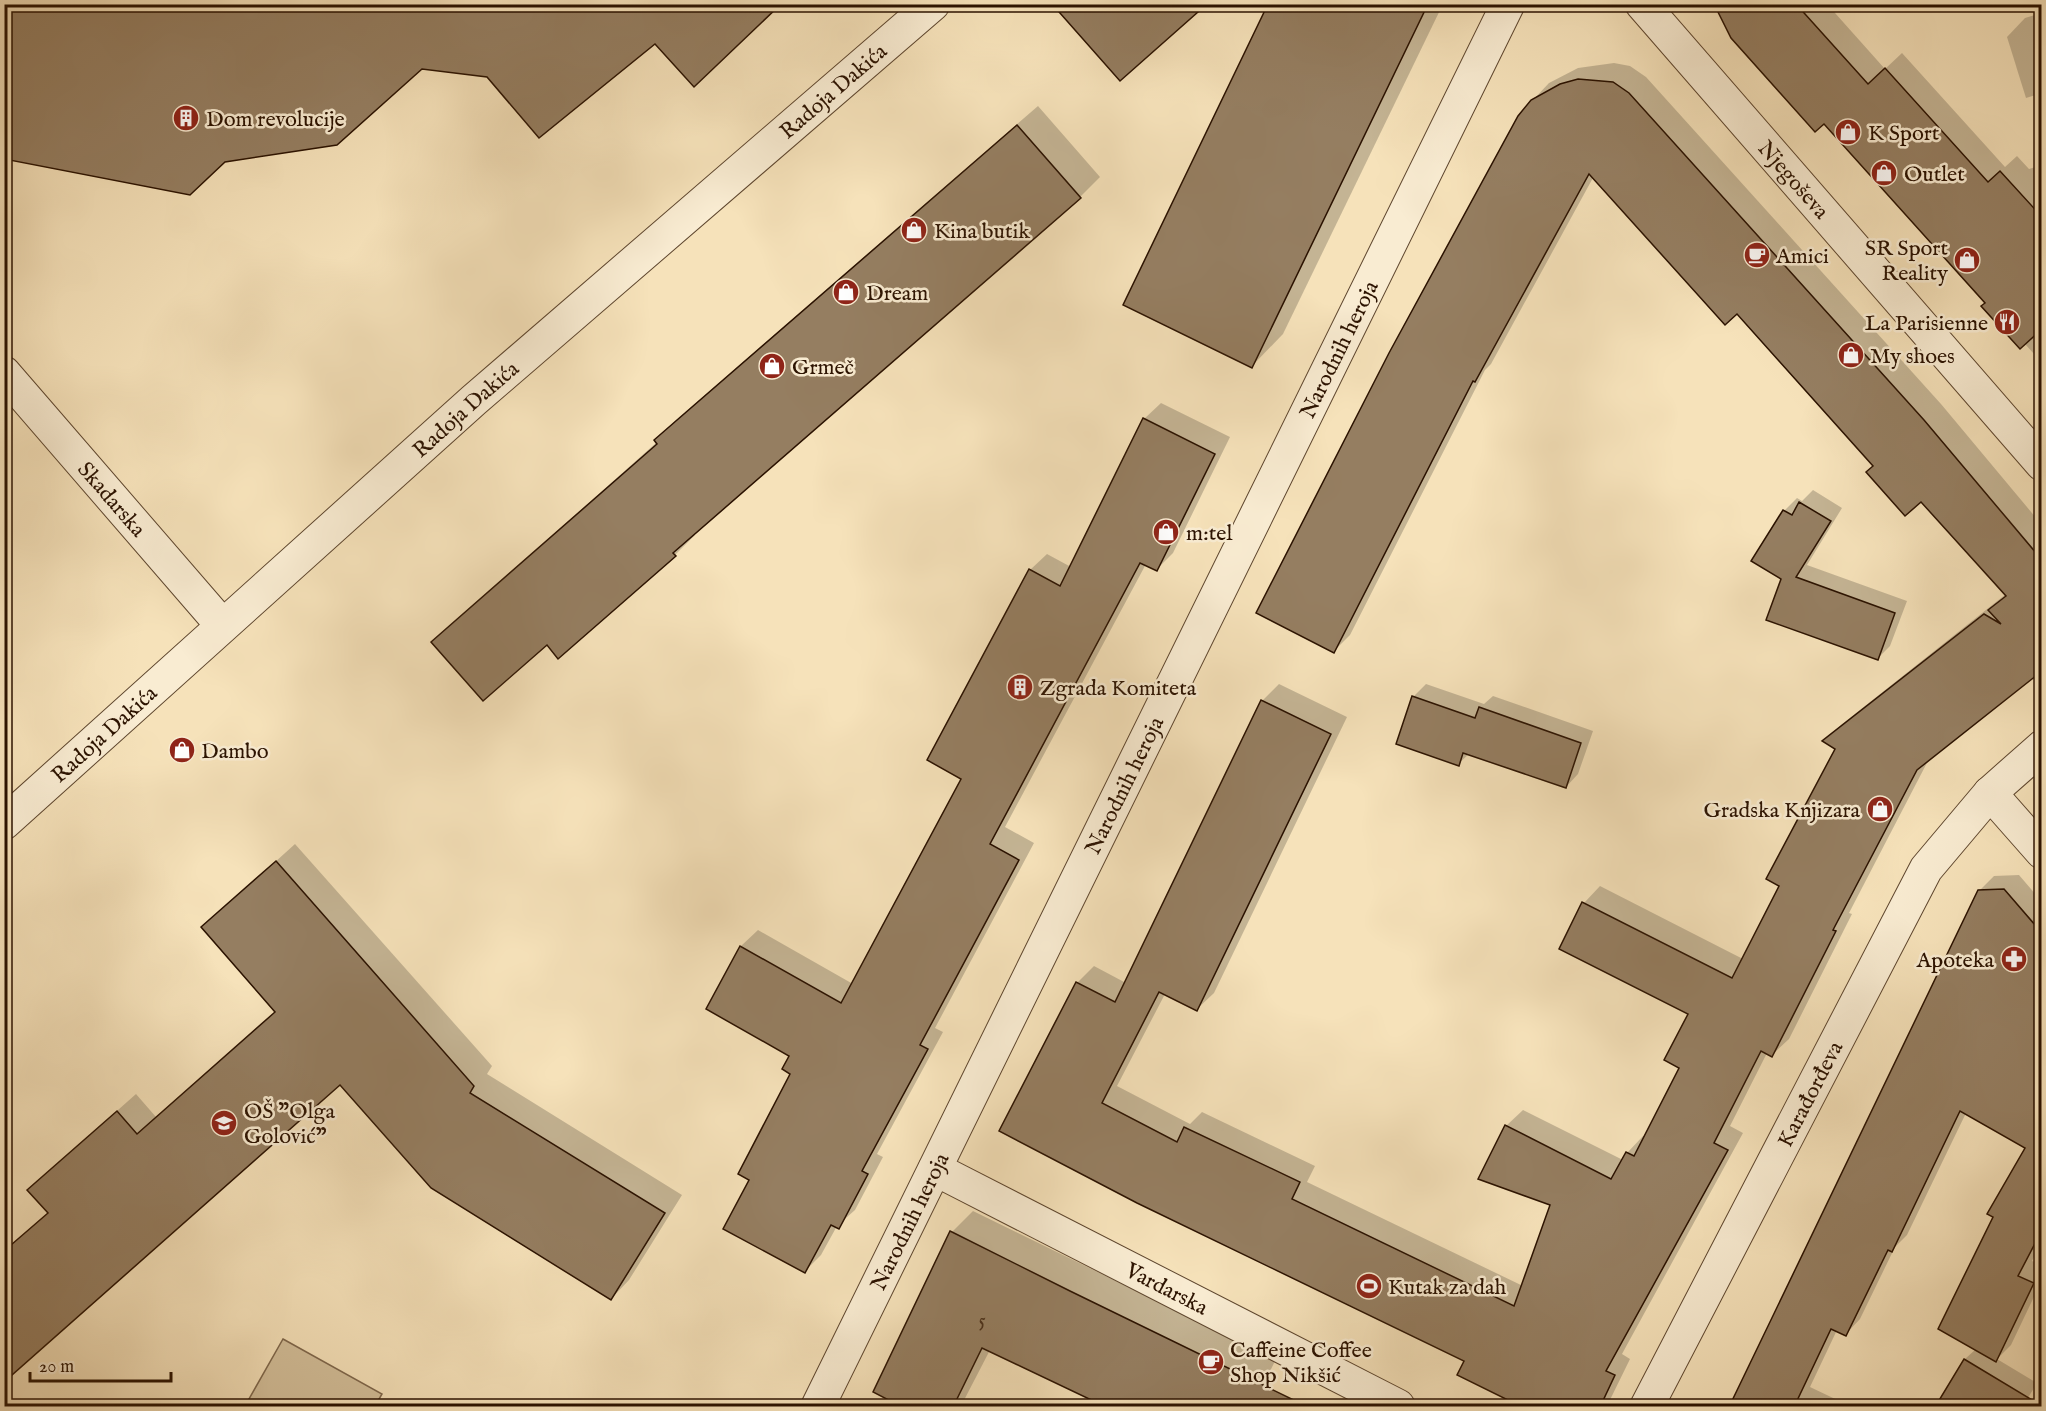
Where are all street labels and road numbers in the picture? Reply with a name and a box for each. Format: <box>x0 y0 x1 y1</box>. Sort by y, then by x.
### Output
street label: Radoja Dakića <box>774 38 894 146</box>
street label: Njegoševa <box>1751 135 1835 226</box>
street label: Narodnih heroja <box>1294 276 1386 423</box>
street label: Radoja Dakića <box>407 355 526 465</box>
street label: Skadarska <box>71 456 152 544</box>
street label: Radoja Dakića <box>46 680 164 790</box>
street label: Narodnih heroja <box>1080 712 1171 860</box>
street label: Karađorđeva <box>1772 1036 1850 1152</box>
street label: Narodnih heroja <box>865 1148 957 1296</box>
street label: Vardarska <box>1120 1257 1213 1323</box>

